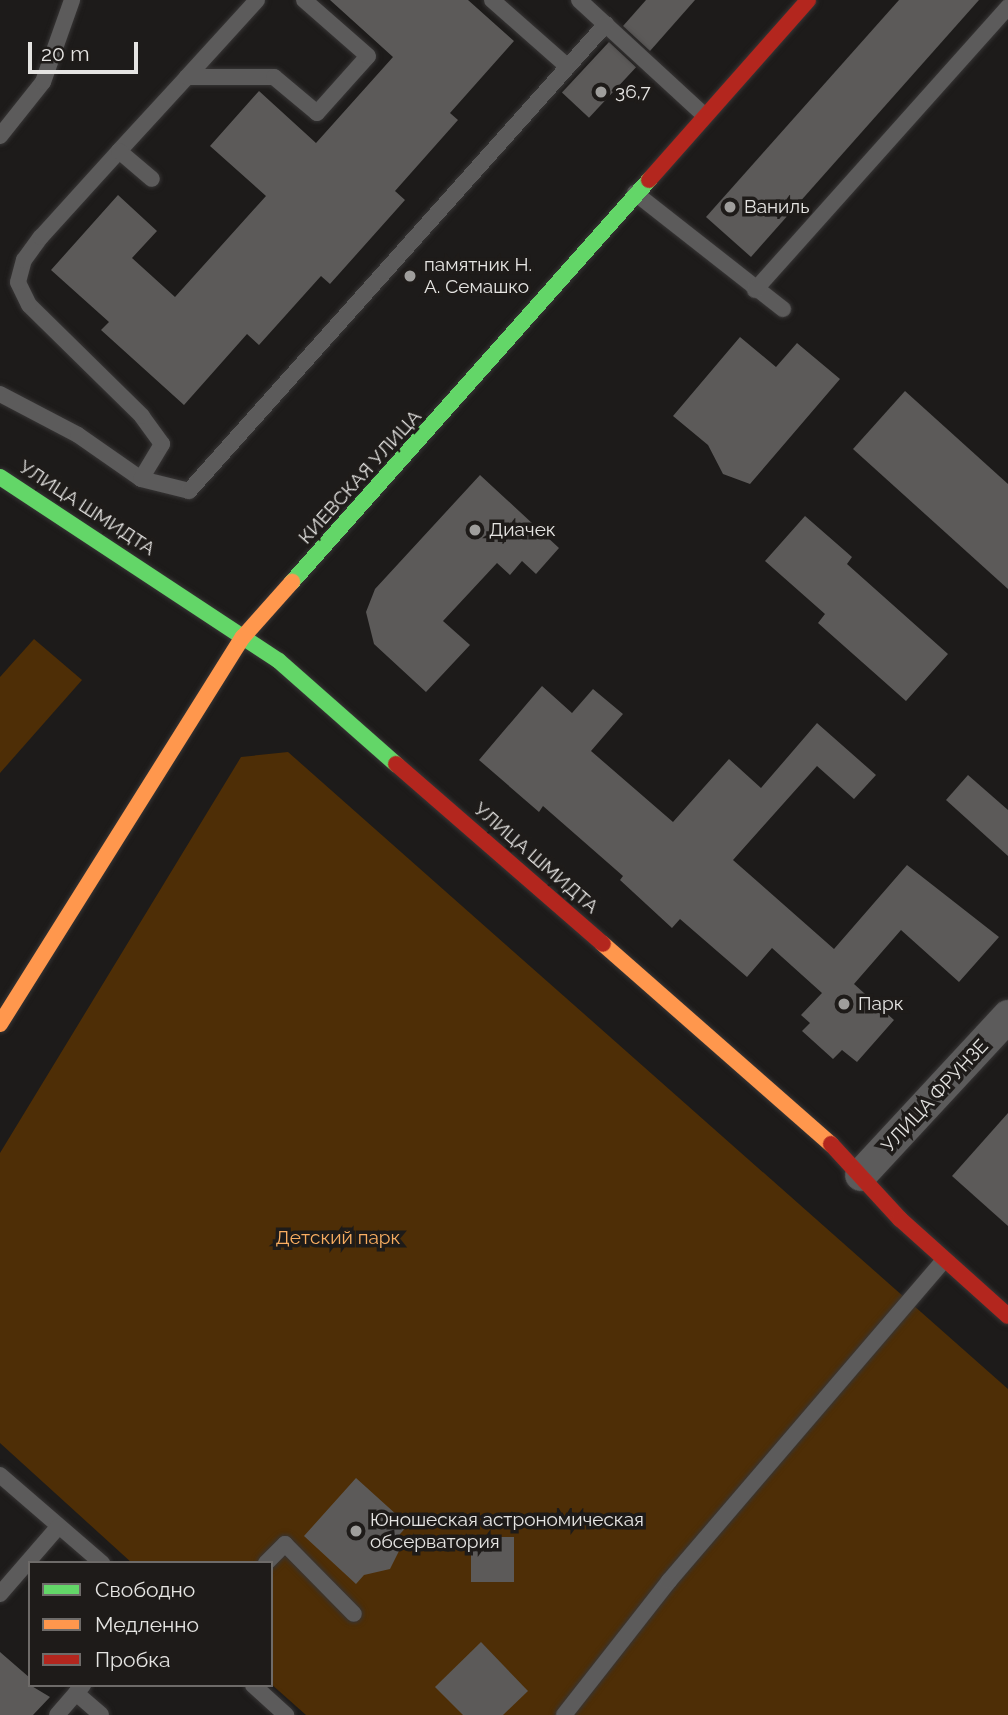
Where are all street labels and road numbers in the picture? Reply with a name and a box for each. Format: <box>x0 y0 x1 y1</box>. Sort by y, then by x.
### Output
street label: КИЕВСКАЯ УЛИЦА <box>294 405 426 549</box>
street label: УЛИЦА ШМИДТА <box>14 455 160 561</box>
street label: УЛИЦА ШМИДТА <box>469 798 603 918</box>
street label: УЛИЦА ФРУНЗЕ <box>877 1035 993 1157</box>

